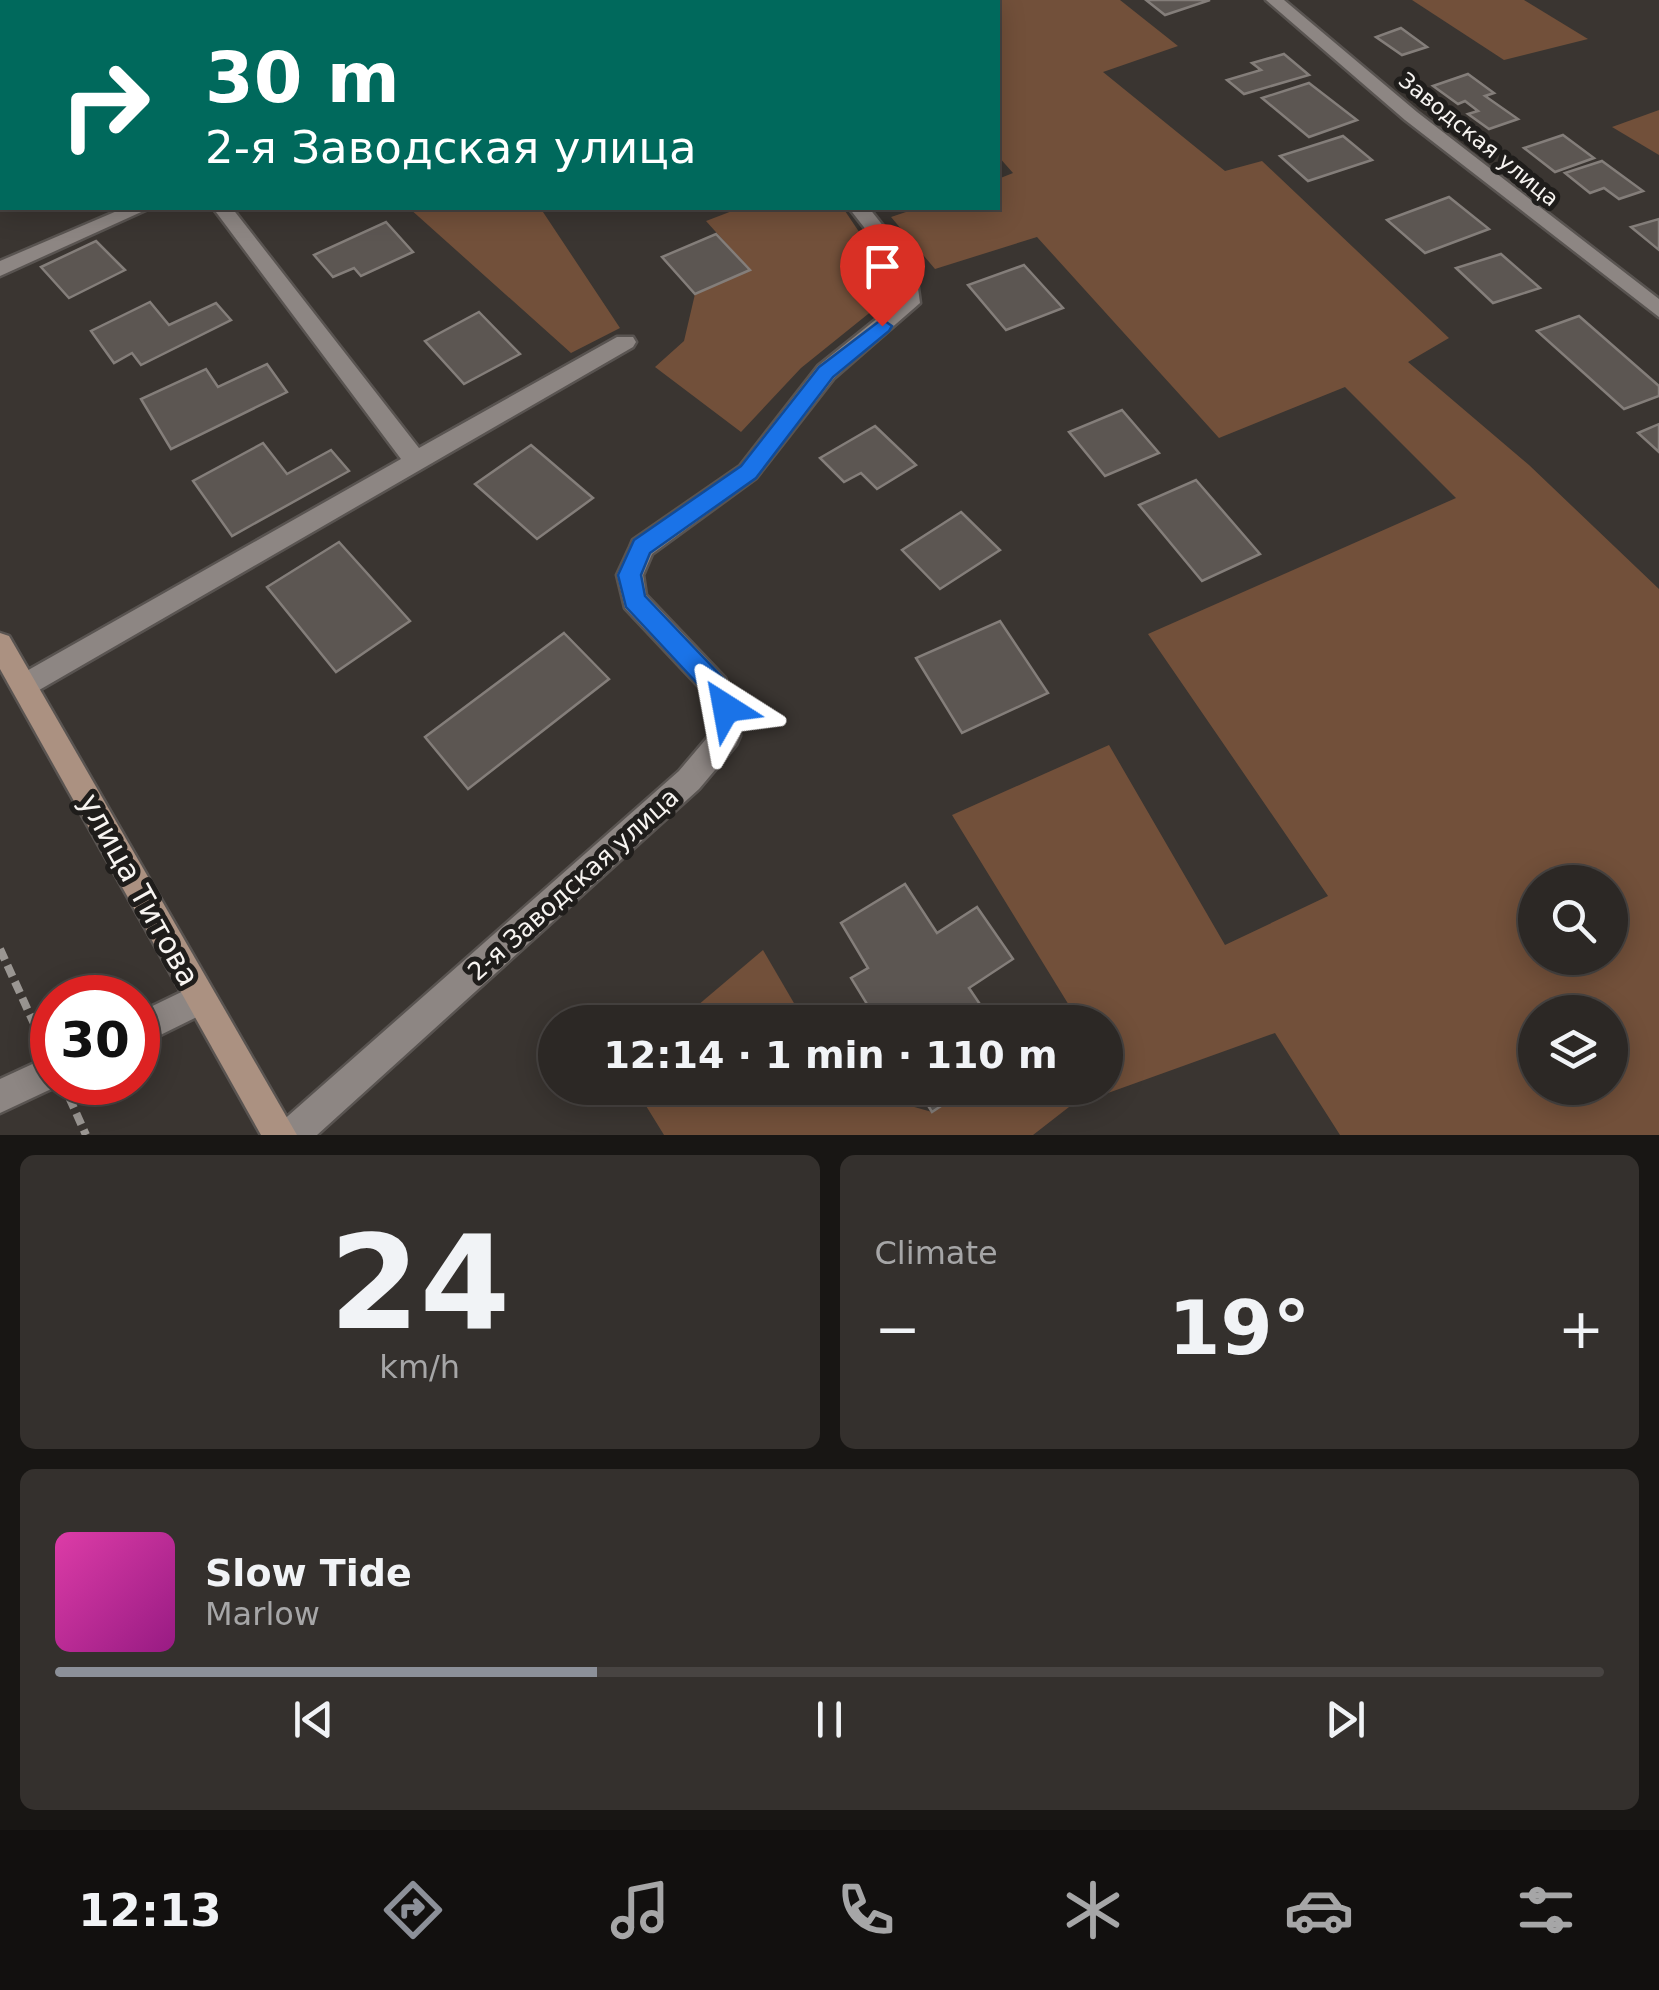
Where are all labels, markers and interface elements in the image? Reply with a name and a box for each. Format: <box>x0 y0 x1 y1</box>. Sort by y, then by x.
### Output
text: 30 m <box>205 37 400 119</box>
icon: right <box>40 40 170 170</box>
street label: Заводская улица <box>1394 67 1564 211</box>
text: 2-я Заводская улица <box>205 121 697 174</box>
pin <box>840 224 925 327</box>
icon: arrive <box>855 239 910 294</box>
position arrow <box>674 656 778 760</box>
street label: 2-я Заводская улица <box>462 782 685 987</box>
street label: улица Титова <box>72 787 207 992</box>
map controls <box>1518 865 1628 1105</box>
button: search <box>1518 865 1628 975</box>
speed limit sign: 30 <box>30 975 160 1105</box>
button: layers <box>1518 995 1628 1105</box>
text: 12:14 · 1 min · 110 m <box>603 1033 1058 1077</box>
text: 24 <box>329 1207 510 1359</box>
text: Climate <box>875 1234 998 1272</box>
text: 19° <box>1168 1284 1310 1372</box>
text: − <box>875 1297 921 1361</box>
text: + <box>1558 1297 1604 1361</box>
text: km/h <box>379 1348 460 1386</box>
text: Slow Tide <box>205 1551 412 1595</box>
text: Marlow <box>205 1595 320 1633</box>
icon: previous <box>286 1692 341 1747</box>
icon: pause <box>802 1692 857 1747</box>
icon: next <box>1318 1692 1373 1747</box>
icon: directions <box>378 1875 448 1945</box>
icon: music <box>605 1875 675 1945</box>
icon: phone <box>831 1875 901 1945</box>
icon: climate <box>1058 1875 1128 1945</box>
icon: car <box>1284 1875 1354 1945</box>
icon: filters <box>1511 1875 1581 1945</box>
text: 12:13 <box>78 1884 222 1937</box>

